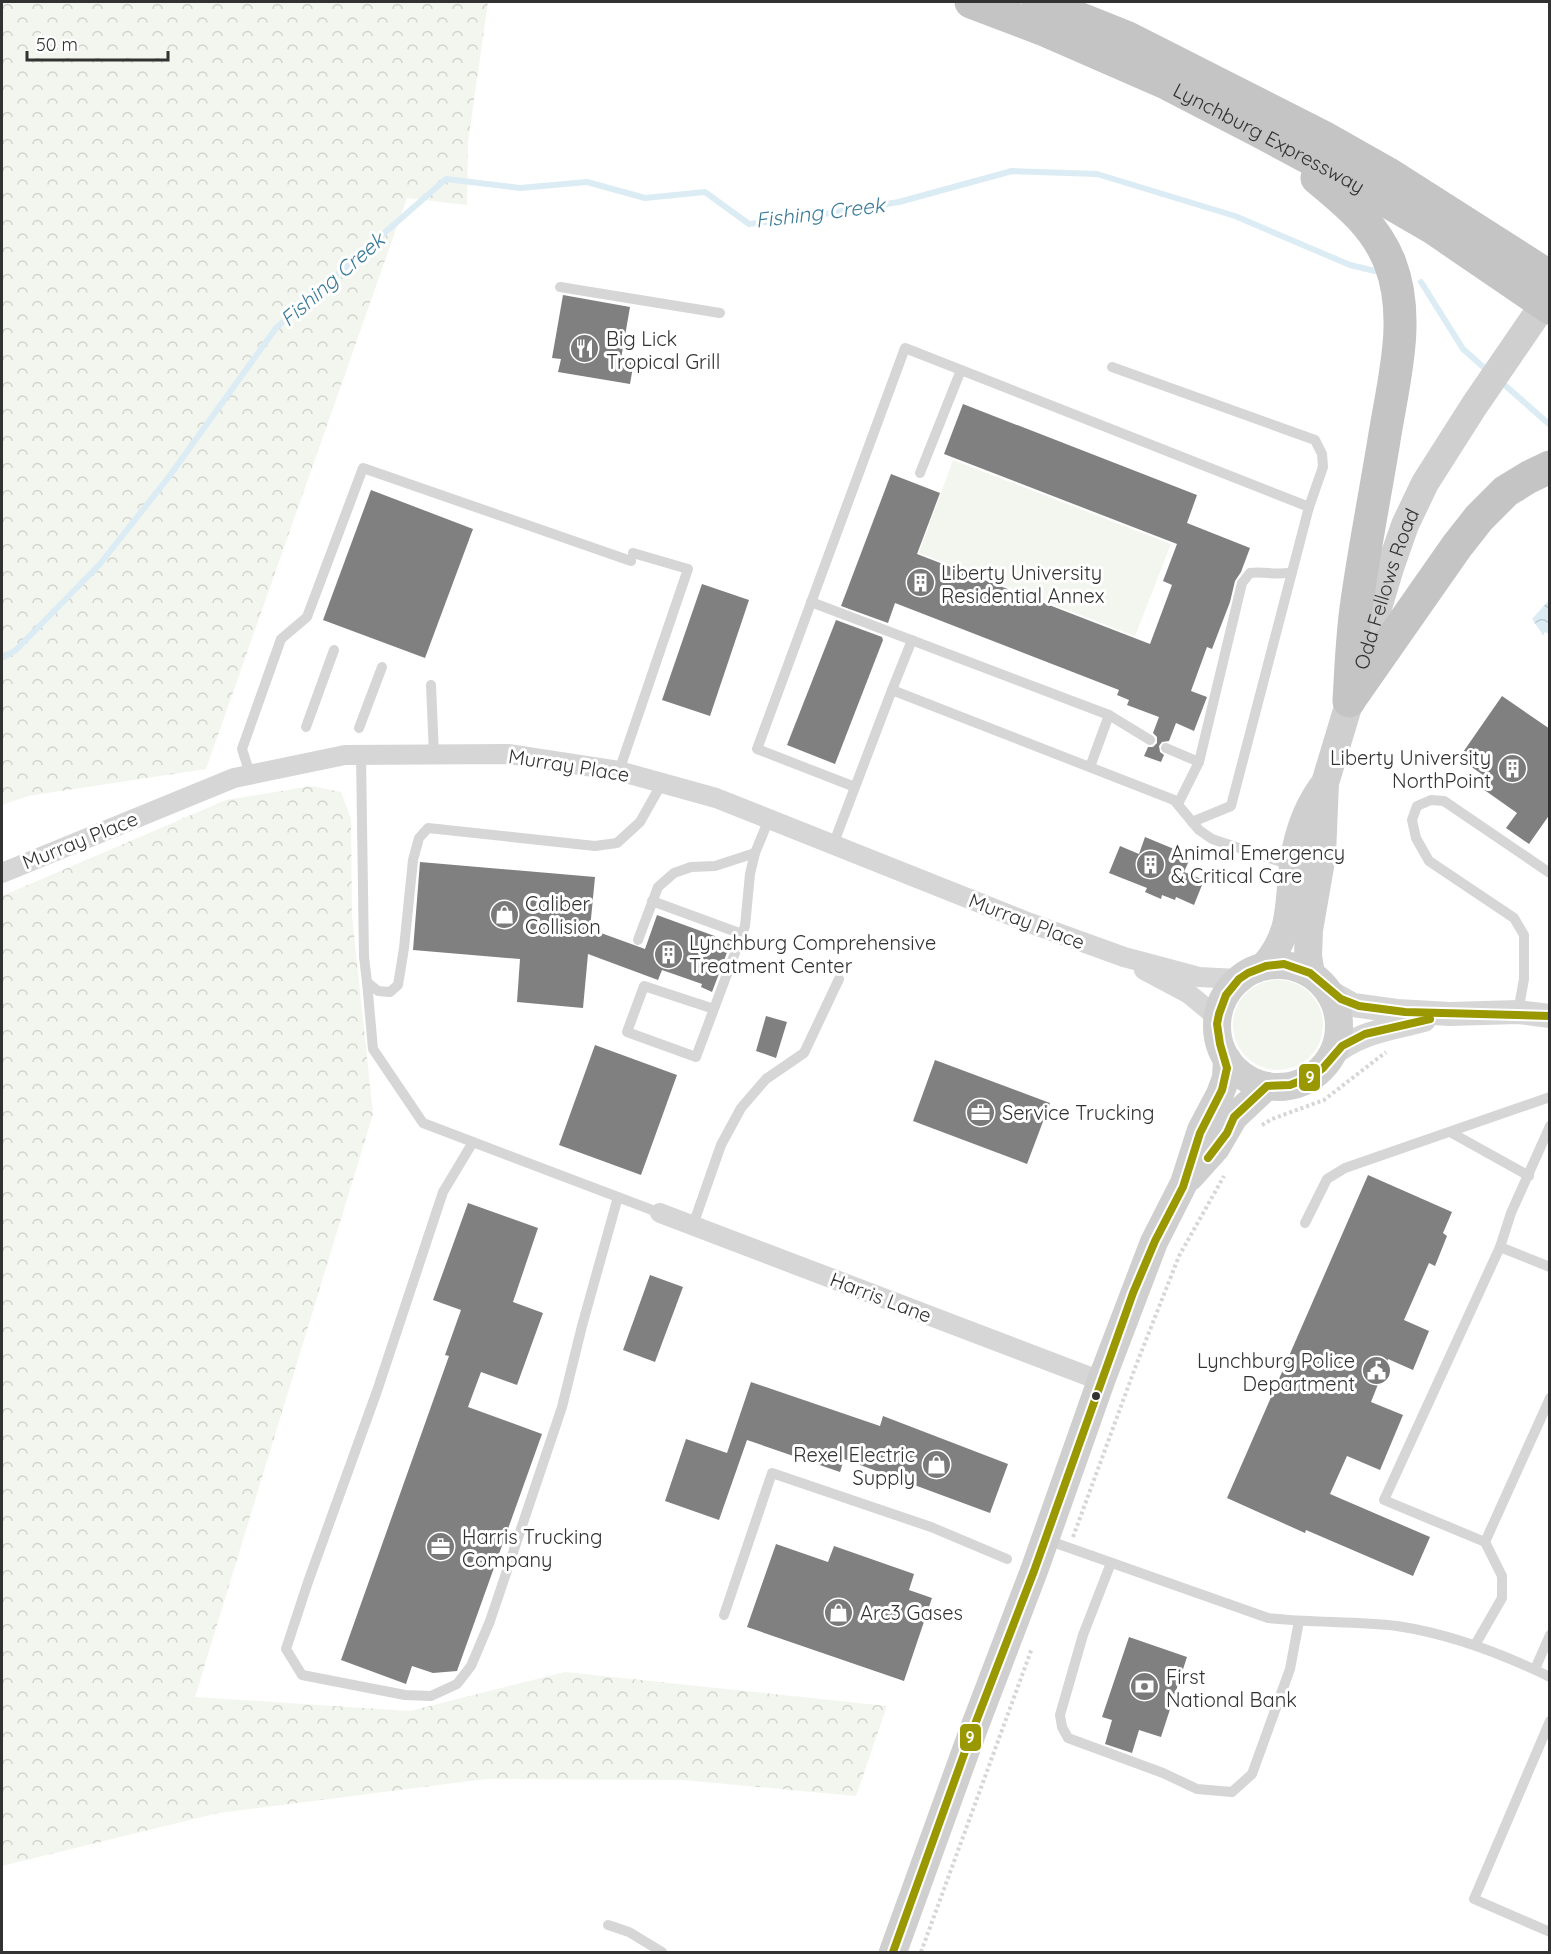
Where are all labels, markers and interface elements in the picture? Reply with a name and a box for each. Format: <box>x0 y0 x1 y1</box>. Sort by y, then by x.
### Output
scale bar <box>27 24 168 62</box>
text: 50 m <box>36 33 78 56</box>
street label: Lynchburg Expressway <box>1169 77 1370 198</box>
water label: Fishing Creek <box>754 191 888 233</box>
water label: Fishing Creek <box>274 225 391 331</box>
place label: Big Lick Tropical Grill <box>606 326 720 374</box>
restaurant icon: Big Lick Tropical Grill <box>569 333 601 365</box>
street label: Odd Fellows Road <box>1348 504 1424 672</box>
place label: Liberty University Residential Annex <box>941 560 1104 608</box>
building icon: Liberty University Residential Annex <box>904 567 936 599</box>
street label: Murray Place <box>507 743 631 787</box>
place label: Liberty University NorthPoint <box>1330 745 1491 793</box>
building icon: Liberty University NorthPoint <box>1496 753 1528 785</box>
street label: Murray Place <box>19 805 141 875</box>
place label: Animal Emergency & Critical Care <box>1171 840 1345 888</box>
building icon: Animal Emergency & Critical Care <box>1134 848 1166 880</box>
street label: Murray Place <box>965 887 1089 955</box>
place label: Caliber Collision <box>525 891 601 939</box>
shop icon: Caliber Collision <box>488 898 520 930</box>
place label: Lynchburg Comprehensive Treatment Center <box>689 930 936 978</box>
building icon: Lynchburg Comprehensive Treatment Center <box>652 938 684 970</box>
line badge: 9 <box>1298 1063 1321 1092</box>
text: 9 <box>1305 1067 1315 1087</box>
office icon: Service Trucking <box>965 1096 997 1128</box>
place label: Service Trucking <box>1002 1100 1155 1125</box>
street label: Harris Lane <box>827 1266 935 1328</box>
place label: Lynchburg Police Department <box>1197 1348 1355 1396</box>
public building icon: Lynchburg Police Department <box>1360 1355 1392 1387</box>
unlabelled marker <box>1090 1390 1102 1402</box>
place label: Rexel Electric Supply <box>793 1442 915 1490</box>
shop icon: Rexel Electric Supply <box>920 1449 952 1481</box>
place label: Harris Trucking Company <box>462 1524 602 1572</box>
office icon: Harris Trucking Company <box>425 1531 457 1563</box>
shop icon: Arc3 Gases <box>823 1596 855 1628</box>
place label: Arc3 Gases <box>860 1600 963 1625</box>
place label: First National Bank <box>1166 1664 1297 1712</box>
bank icon: First National Bank <box>1129 1671 1161 1703</box>
line badge: 9 <box>959 1723 982 1752</box>
text: 9 <box>965 1727 975 1747</box>

